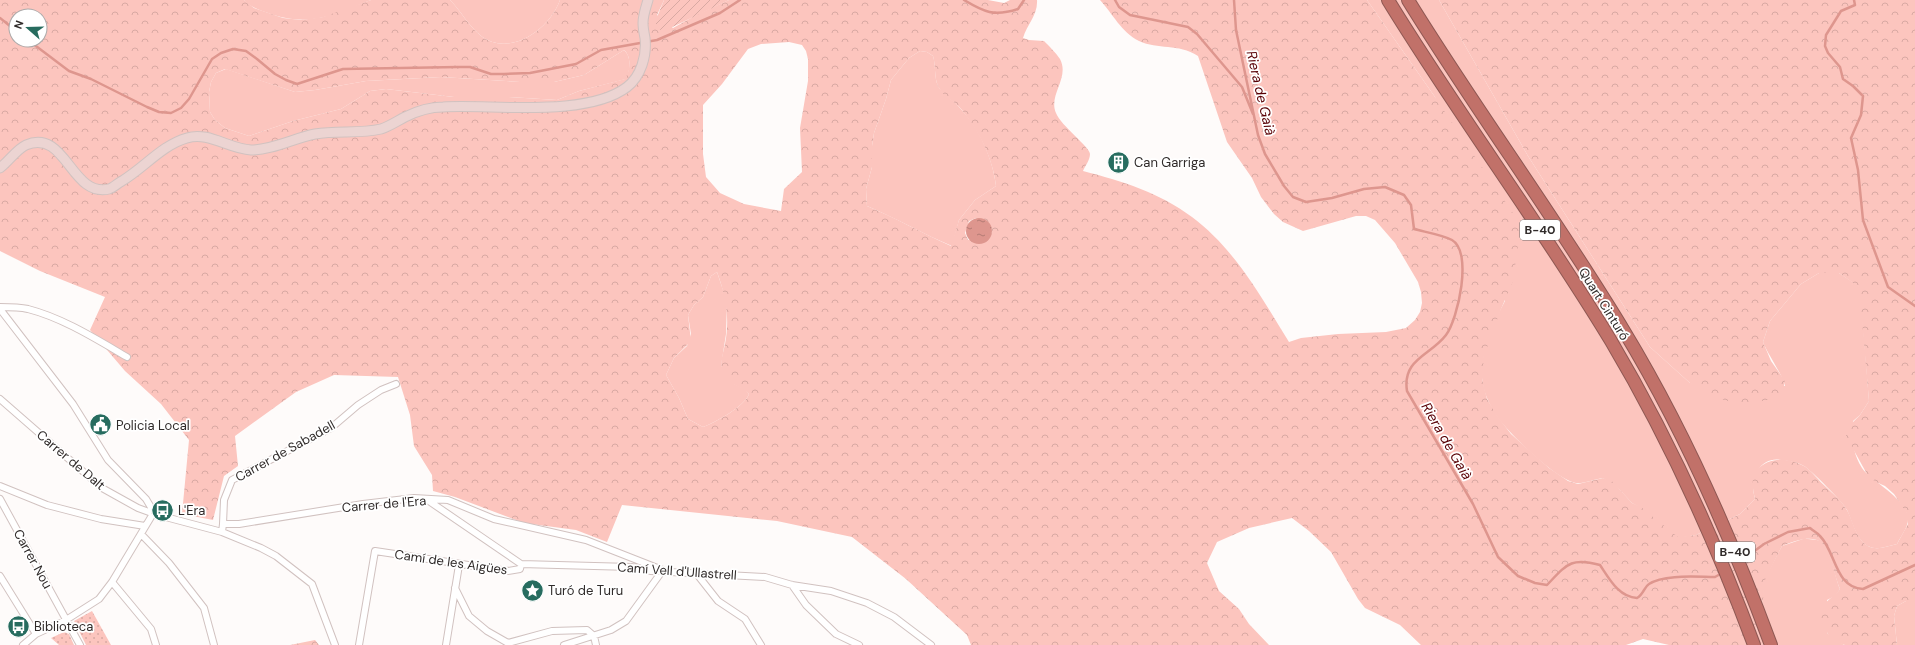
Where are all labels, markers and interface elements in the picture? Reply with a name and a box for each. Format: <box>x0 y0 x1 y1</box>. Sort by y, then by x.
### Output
north arrow <box>8 8 48 48</box>
text: N <box>11 18 27 31</box>
water label: Riera de Gaià <box>1242 49 1280 138</box>
building icon: Can Garriga <box>1106 149 1132 175</box>
place label: Can Garriga <box>1134 154 1205 171</box>
road number: B-40 <box>1520 220 1560 240</box>
street label: Quart Cinturó <box>1575 264 1633 344</box>
water label: Riera de Gaià <box>1418 399 1477 483</box>
public building icon: Policia Local <box>88 412 114 438</box>
place label: Policia Local <box>116 417 190 434</box>
street label: Carrer de Sabadell <box>232 417 338 485</box>
street label: Carrer de Dalt <box>33 426 109 494</box>
street label: Carrer de l'Era <box>341 492 427 516</box>
bus stop icon: L'Era <box>150 497 176 523</box>
place label: L'Era <box>178 502 205 519</box>
street label: Carrer Nou <box>10 526 56 592</box>
road number: B-40 <box>1715 542 1755 562</box>
street label: Camí de les Aigües <box>393 546 509 578</box>
street label: Camí Vell d'Ullastrell <box>617 558 737 584</box>
place icon: Turó de Turu <box>520 577 546 603</box>
place label: Turó de Turu <box>548 582 623 599</box>
bus stop icon: Biblioteca <box>6 613 32 639</box>
place label: Biblioteca <box>34 618 93 635</box>

